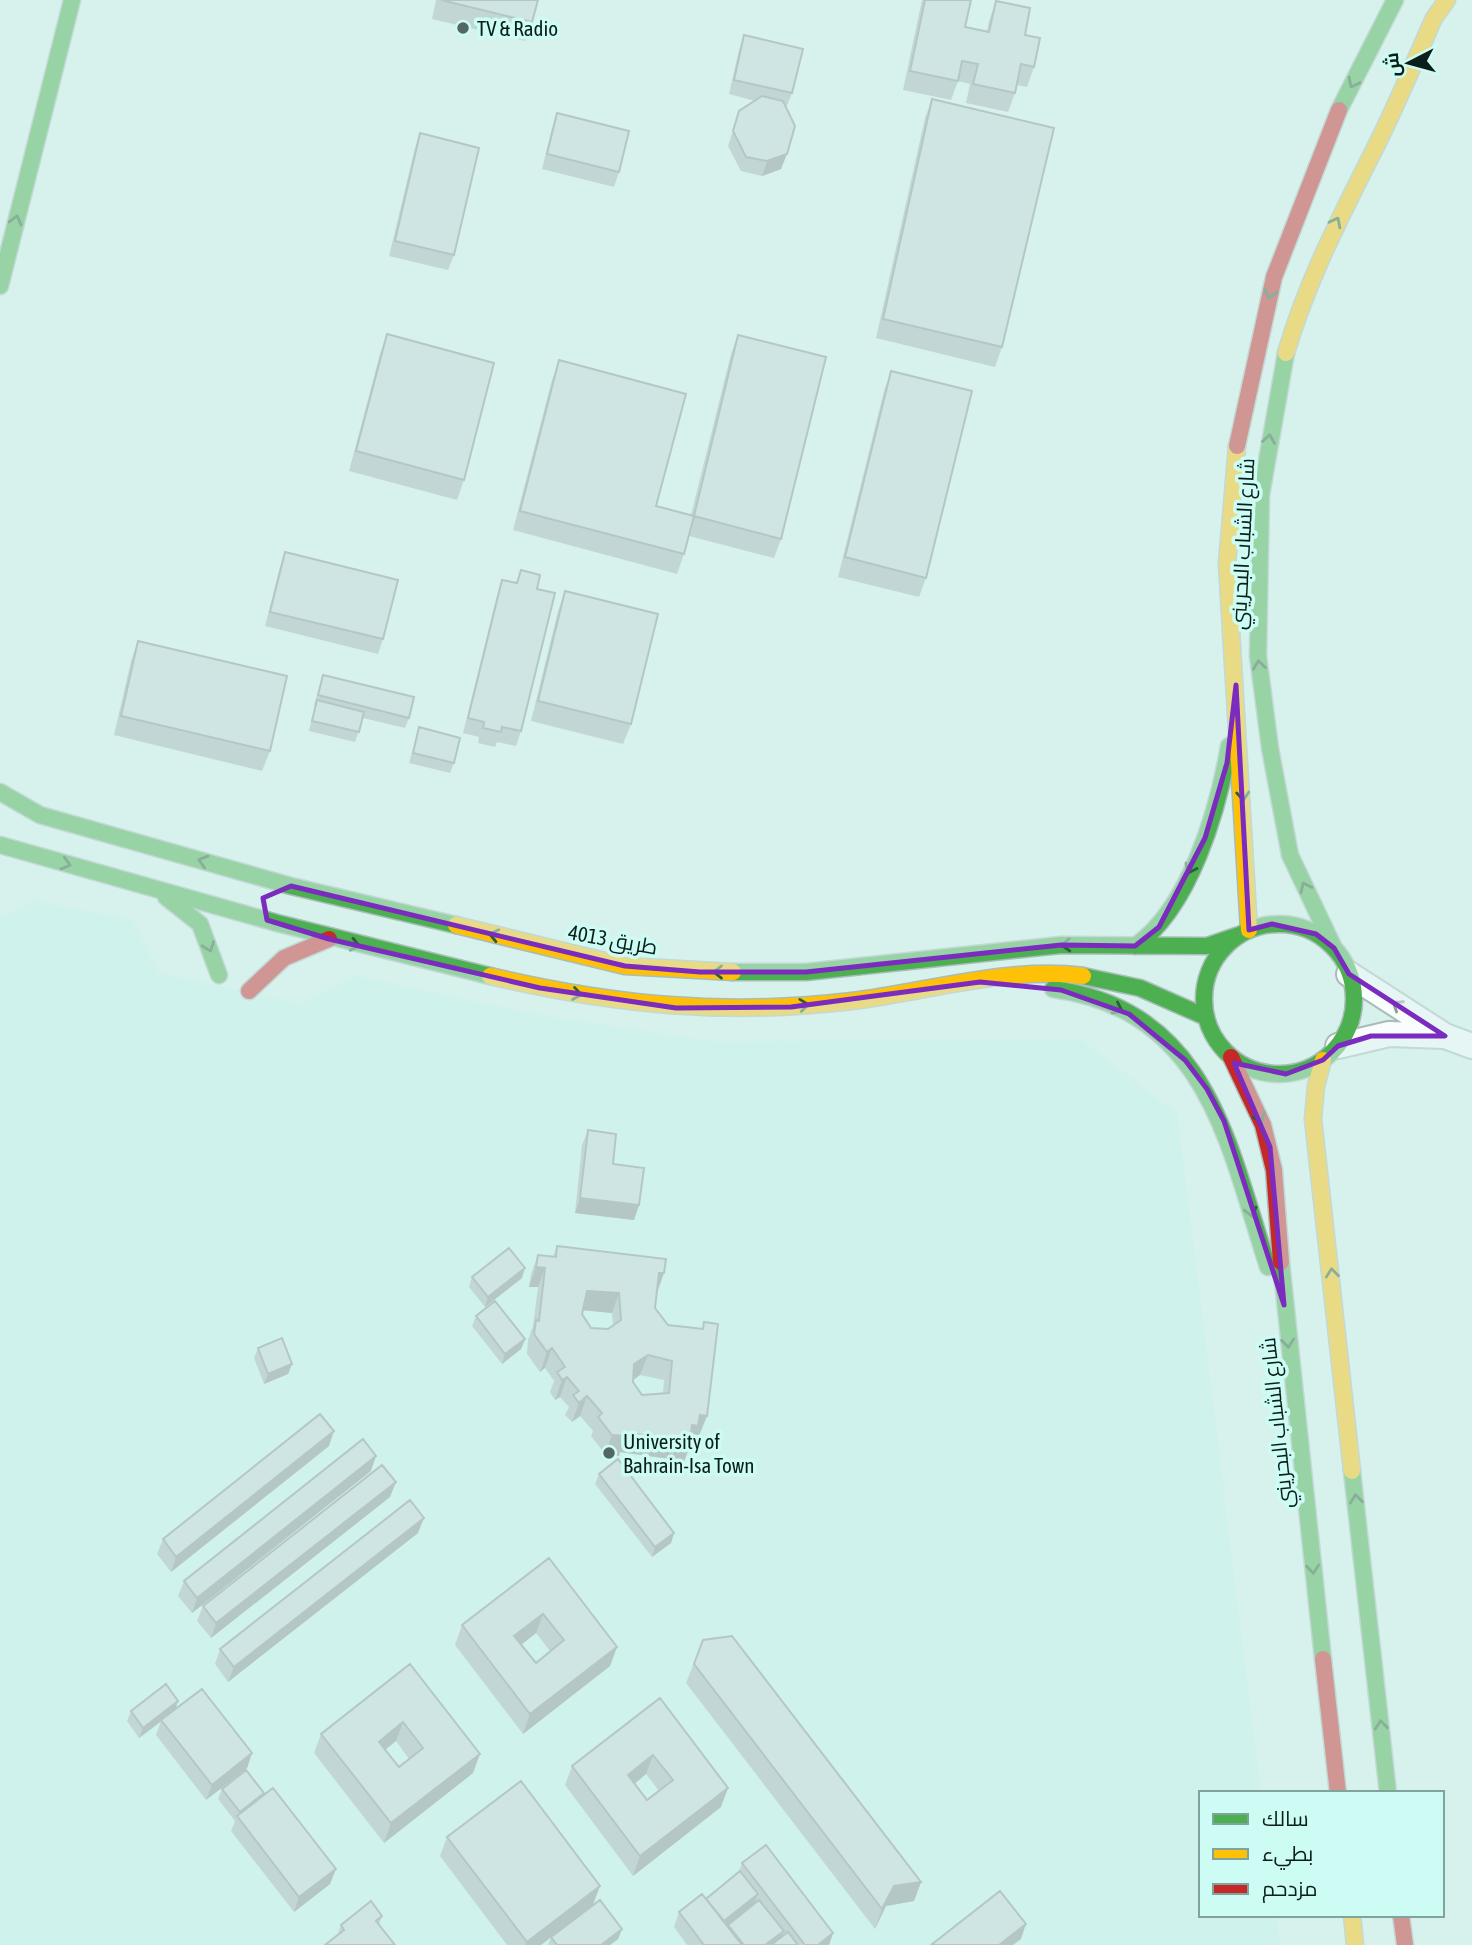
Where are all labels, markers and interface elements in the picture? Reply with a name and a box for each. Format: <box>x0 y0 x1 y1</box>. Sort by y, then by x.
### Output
place label: TV & Radio <box>477 16 558 40</box>
marker: TV & Radio <box>455 20 471 36</box>
north arrow <box>1374 28 1444 98</box>
text: ش <box>1380 51 1405 78</box>
one-way arrow <box>1347 75 1361 88</box>
one-way arrow <box>8 214 22 226</box>
one-way arrow <box>1328 217 1342 229</box>
one-way arrow <box>1264 288 1278 300</box>
one-way arrow <box>1262 433 1277 445</box>
street label: شارع الشباب البحريني <box>1226 457 1263 631</box>
one-way arrow <box>1252 660 1267 671</box>
one-way arrow <box>1235 791 1250 802</box>
one-way arrow <box>197 854 209 869</box>
one-way arrow <box>59 855 71 870</box>
one-way arrow <box>1184 862 1198 874</box>
one-way arrow <box>1299 882 1313 894</box>
street label: طريق 4013 <box>566 919 660 961</box>
one-way arrow <box>488 929 500 944</box>
one-way arrow <box>349 937 361 951</box>
one-way arrow <box>1061 937 1072 952</box>
one-way arrow <box>201 940 215 952</box>
one-way arrow <box>712 964 723 980</box>
one-way arrow <box>572 986 583 1001</box>
one-way arrow <box>798 998 810 1013</box>
one-way arrow <box>1111 1001 1123 1015</box>
one-way arrow <box>1392 1001 1405 1014</box>
one-way arrow <box>1252 1112 1266 1124</box>
one-way arrow <box>1243 1205 1257 1217</box>
one-way arrow <box>1324 1267 1339 1278</box>
street label: شارع الشباب البحريني <box>1255 1336 1302 1510</box>
one-way arrow <box>1280 1338 1295 1349</box>
place label: University of Bahrain-Isa Town <box>623 1429 754 1477</box>
marker: University of Bahrain-Isa Town <box>601 1445 617 1461</box>
one-way arrow <box>1349 1493 1364 1504</box>
one-way arrow <box>1306 1563 1321 1575</box>
one-way arrow <box>1373 1719 1388 1731</box>
legend <box>1199 1791 1444 1917</box>
text: سالك <box>1262 1806 1309 1830</box>
text: بطيء <box>1262 1841 1313 1870</box>
text: مزدحم <box>1262 1876 1317 1903</box>

